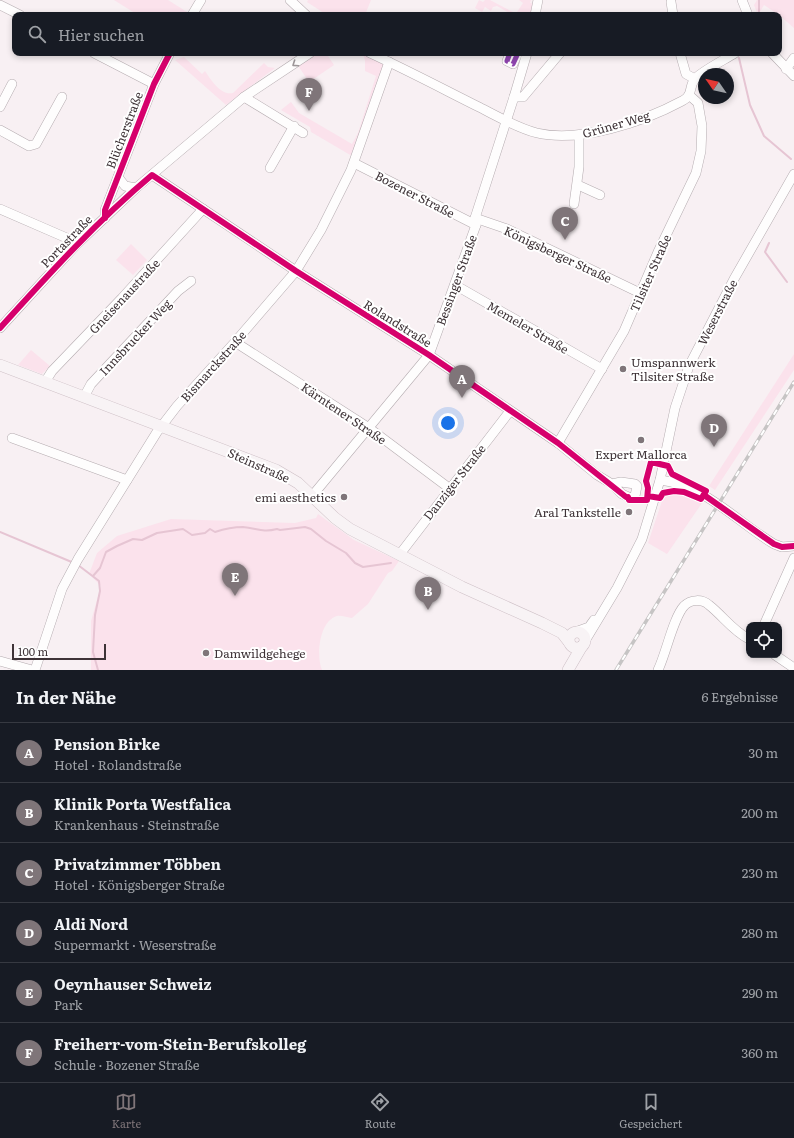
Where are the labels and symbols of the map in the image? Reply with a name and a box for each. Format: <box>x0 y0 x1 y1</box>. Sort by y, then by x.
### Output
one-way arrow <box>293 59 300 66</box>
north arrow <box>698 68 734 104</box>
pin: F <box>296 78 322 111</box>
street label: Blücherstraße <box>101 89 147 171</box>
street label: Grüner Weg <box>580 106 652 142</box>
street label: Bozener Straße <box>372 166 458 222</box>
pin: C <box>552 207 578 240</box>
street label: Portastraße <box>36 211 96 271</box>
street label: Königsberger Straße <box>501 221 615 287</box>
street label: Tilsiter Straße <box>625 231 675 315</box>
street label: Bessinger Straße <box>431 232 481 328</box>
street label: Gneisenaustraße <box>84 254 164 338</box>
street label: Weserstraße <box>693 276 741 348</box>
street label: Innsbrucker Weg <box>95 295 175 379</box>
street label: Rolandstraße <box>361 295 435 351</box>
street label: Memeler Straße <box>484 296 572 358</box>
street label: Bismarckstraße <box>176 326 250 406</box>
place label: Umspannwerk Tilsiter Straße <box>631 353 716 385</box>
marker: Umspannwerk Tilsiter Straße <box>618 364 628 374</box>
pin: A <box>449 365 475 398</box>
street label: Kärntener Straße <box>298 378 390 448</box>
your location <box>438 413 458 433</box>
pin: D <box>701 414 727 447</box>
marker: Expert Mallorca <box>636 435 646 445</box>
street label: Danziger Straße <box>419 440 489 524</box>
street label: Steinstraße <box>225 443 293 487</box>
place label: Expert Mallorca <box>595 445 688 463</box>
place label: emi aesthetics <box>255 488 337 506</box>
marker: emi aesthetics <box>339 492 349 502</box>
place label: Aral Tankstelle <box>534 503 621 521</box>
marker: Aral Tankstelle <box>624 507 634 517</box>
pin: E <box>222 563 248 596</box>
pin: B <box>415 577 441 610</box>
scale bar <box>12 642 106 661</box>
place label: Damwildgehege <box>214 644 306 662</box>
marker: Damwildgehege <box>201 648 211 658</box>

